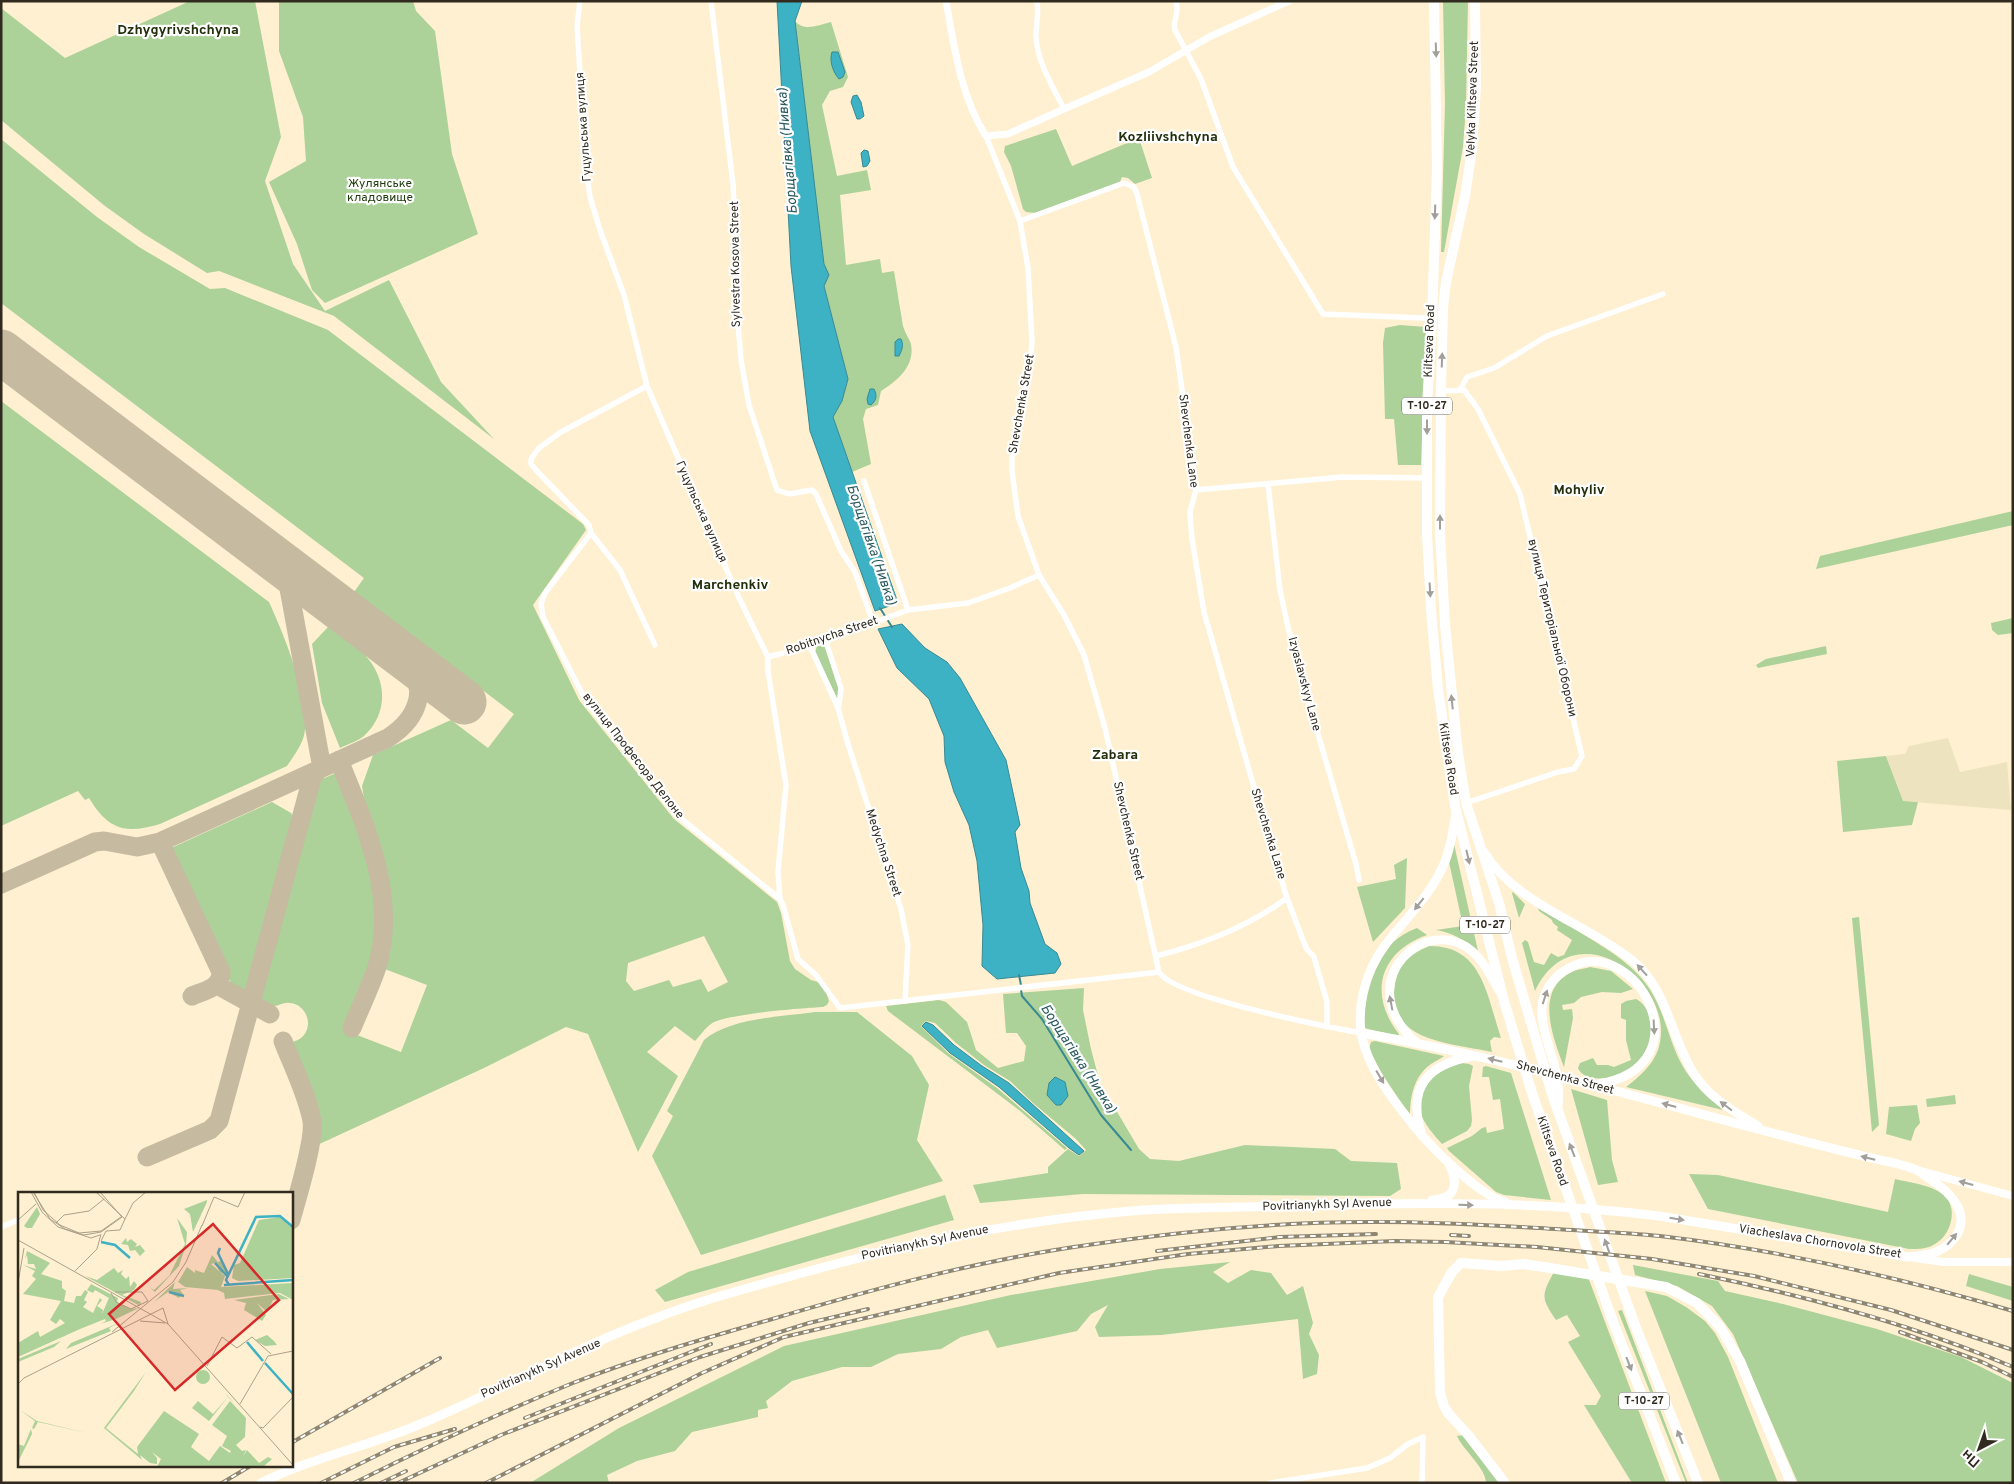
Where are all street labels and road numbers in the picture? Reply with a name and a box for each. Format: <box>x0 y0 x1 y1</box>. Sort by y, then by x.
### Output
street label: Velyka Kiltseva Street <box>1463 41 1483 157</box>
street label: Гуцульська вулиця <box>572 72 596 182</box>
street label: Sylvestra Kosova Street <box>727 201 745 327</box>
street label: Kiltseva Road <box>1421 304 1439 378</box>
street label: Shevchenka Street <box>1005 353 1039 455</box>
street label: Shevchenka Lane <box>1174 393 1202 489</box>
road number: Т-10-27 <box>1402 398 1452 414</box>
street label: Гуцульська вулиця <box>671 459 731 565</box>
street label: вулиця Територіальної Оборони <box>1524 537 1580 719</box>
street label: Robitnycha Street <box>784 613 880 659</box>
street label: Izyaslavskyy Lane <box>1284 635 1324 733</box>
street label: вулиця Професора Делоне <box>579 690 687 822</box>
street label: Kiltseva Road <box>1434 722 1462 796</box>
street label: Shevchenka Street <box>1109 780 1147 882</box>
street label: Shevchenka Lane <box>1247 786 1289 882</box>
street label: Medychna Street <box>861 807 905 899</box>
road number: Т-10-27 <box>1460 916 1510 934</box>
street label: Shevchenka Street <box>1514 1057 1616 1099</box>
street label: Kiltseva Road <box>1533 1114 1571 1188</box>
street label: Povitrianykh Syl Avenue <box>1262 1195 1392 1215</box>
street label: Viacheslava Chornovola Street <box>1738 1221 1902 1263</box>
street label: Povitrianykh Syl Avenue <box>860 1222 990 1264</box>
street label: Povitrianykh Syl Avenue <box>479 1335 603 1403</box>
road number: Т-10-27 <box>1619 1392 1669 1410</box>

